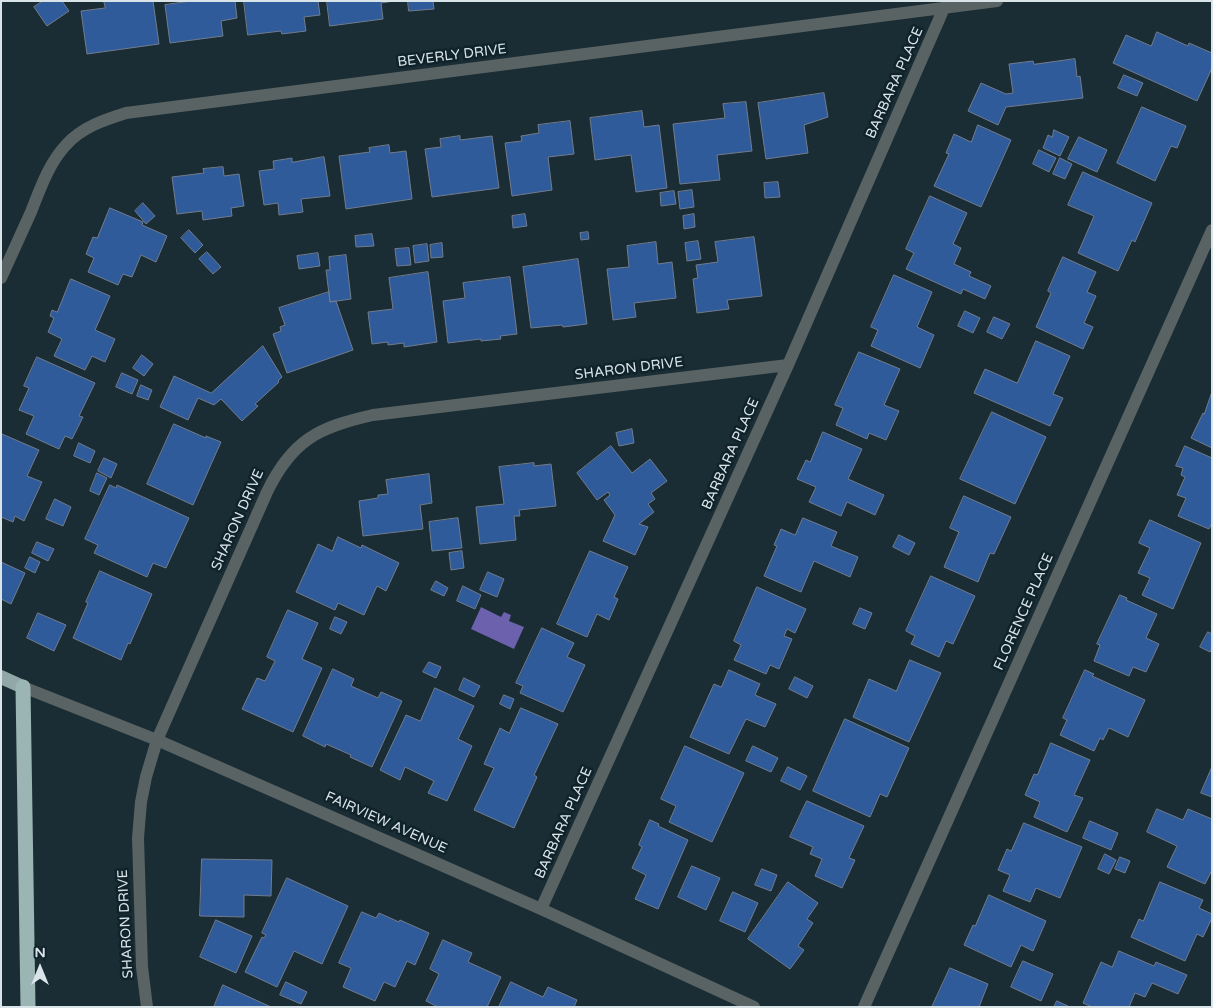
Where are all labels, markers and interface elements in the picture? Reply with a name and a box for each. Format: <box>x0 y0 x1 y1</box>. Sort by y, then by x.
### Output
street label: BARBARA PLACE <box>863 25 927 141</box>
street label: BEVERLY DRIVE <box>397 41 507 71</box>
street label: SHARON DRIVE <box>574 354 684 384</box>
street label: BARBARA PLACE <box>699 396 763 512</box>
street label: SHARON DRIVE <box>208 467 268 573</box>
street label: FLORENCE PLACE <box>991 551 1057 673</box>
street label: BARBARA PLACE <box>532 765 596 881</box>
street label: FAIRVIEW AVENUE <box>322 789 450 857</box>
street label: SHARON DRIVE <box>115 869 137 979</box>
north arrow <box>15 943 65 993</box>
text: N <box>34 944 46 961</box>

